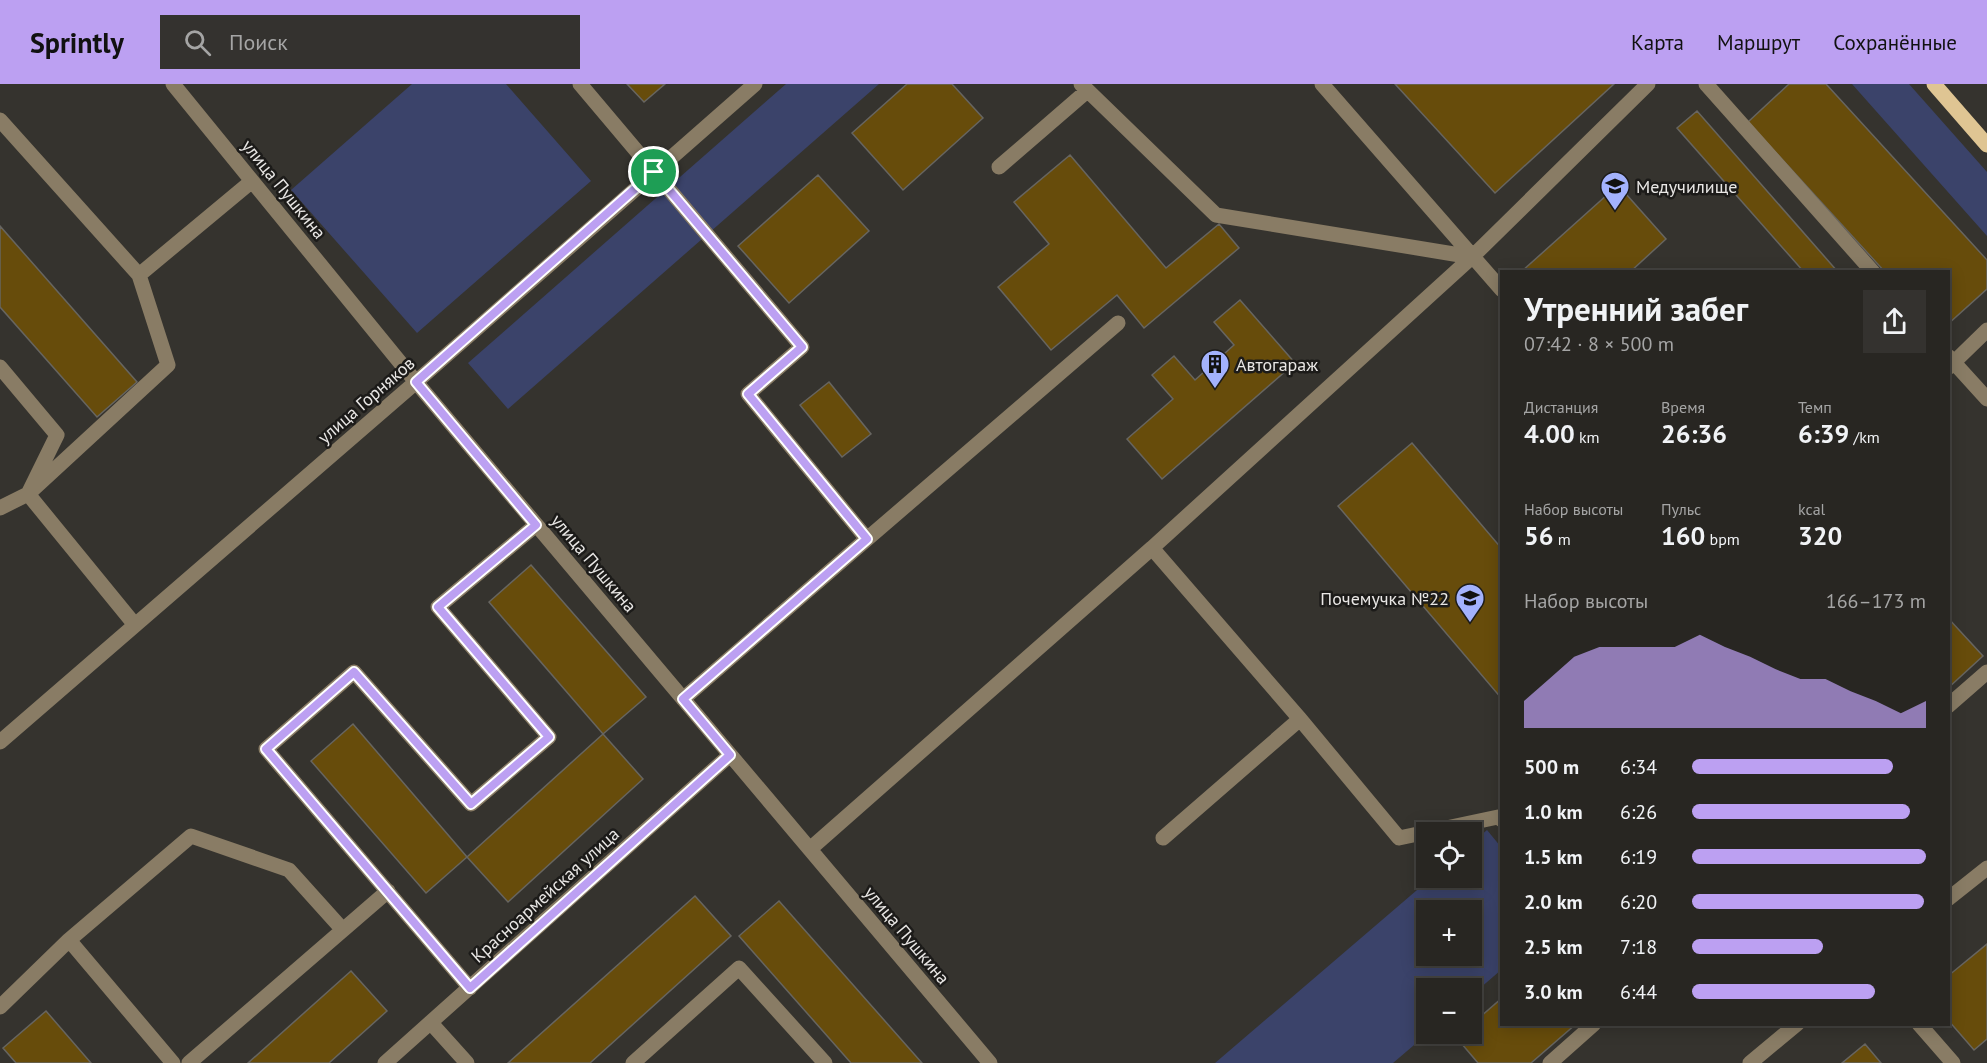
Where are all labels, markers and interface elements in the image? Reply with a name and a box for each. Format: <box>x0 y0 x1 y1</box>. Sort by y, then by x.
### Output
search box <box>160 15 580 69</box>
text: Sprintly <box>30 24 124 61</box>
icon: search <box>181 26 214 59</box>
text: Поиск <box>229 28 288 56</box>
text: Карта <box>1631 29 1684 56</box>
text: Маршрут <box>1717 29 1800 56</box>
text: Сохранённые <box>1833 29 1957 56</box>
street label: улица Пушкина <box>237 135 331 243</box>
pin <box>628 146 679 197</box>
icon: arrive <box>637 155 670 188</box>
school or university icon: Медучилище <box>1599 170 1631 212</box>
place label: Медучилище <box>1636 175 1737 198</box>
text: Утренний забег <box>1524 287 1748 330</box>
button: share <box>1863 290 1926 353</box>
text: 07:42 · 8 × 500 m <box>1524 331 1674 357</box>
building icon: Автогараж <box>1199 348 1231 390</box>
street label: улица Горняков <box>313 352 419 448</box>
place label: Автогараж <box>1236 353 1318 376</box>
text: Дистанция <box>1524 397 1598 417</box>
text: Время <box>1661 397 1705 417</box>
text: Темп <box>1798 397 1832 417</box>
text: 4.00 <box>1524 417 1575 450</box>
text: 26:36 <box>1661 417 1727 450</box>
text: 6:39 <box>1798 417 1849 450</box>
text: km <box>1575 427 1600 447</box>
text: /km <box>1849 427 1880 447</box>
text: Набор высоты <box>1524 499 1623 519</box>
text: Пульс <box>1661 499 1701 519</box>
text: kcal <box>1798 499 1825 519</box>
street label: улица Пушкина <box>546 509 642 617</box>
text: 56 <box>1524 519 1553 552</box>
text: 160 <box>1661 519 1705 552</box>
text: 320 <box>1798 519 1842 552</box>
text: m <box>1553 529 1571 549</box>
text: bpm <box>1705 529 1740 549</box>
school or university icon: Почемучка №22 <box>1454 582 1486 624</box>
place label: Почемучка №22 <box>1320 587 1449 610</box>
text: Набор высоты <box>1524 588 1648 614</box>
text: 166–173 m <box>1826 588 1926 614</box>
text: 500 m <box>1524 754 1579 780</box>
text: 6:34 <box>1620 754 1657 780</box>
text: 1.0 km <box>1524 799 1583 825</box>
text: 6:26 <box>1620 799 1657 825</box>
street label: Красноармейская улица <box>466 822 624 968</box>
map controls <box>1416 822 1482 1044</box>
button: locate <box>1416 822 1482 888</box>
text: 1.5 km <box>1524 844 1583 870</box>
text: 6:19 <box>1620 844 1657 870</box>
street label: улица Пушкина <box>859 881 955 989</box>
text: 2.0 km <box>1524 889 1583 915</box>
text: 6:20 <box>1620 889 1657 915</box>
button: + <box>1416 900 1482 966</box>
text: 2.5 km <box>1524 934 1583 960</box>
text: 7:18 <box>1620 934 1657 960</box>
button: − <box>1416 978 1482 1044</box>
text: 3.0 km <box>1524 979 1583 1005</box>
text: 6:44 <box>1620 979 1657 1005</box>

